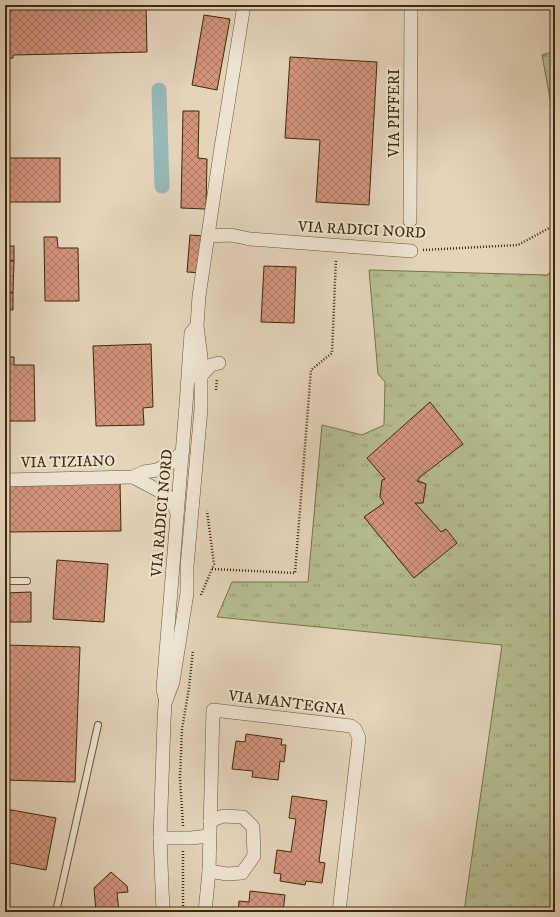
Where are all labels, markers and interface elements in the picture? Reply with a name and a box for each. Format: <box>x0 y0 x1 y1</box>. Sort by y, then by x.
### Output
street label: VIA PIFFERI <box>385 69 404 158</box>
street label: VIA RADICI NORD <box>296 217 427 243</box>
street label: VIA RADICI NORD <box>147 448 177 579</box>
street label: VIA TIZIANO <box>20 452 115 472</box>
street label: VIA MANTEGNA <box>226 686 347 720</box>

